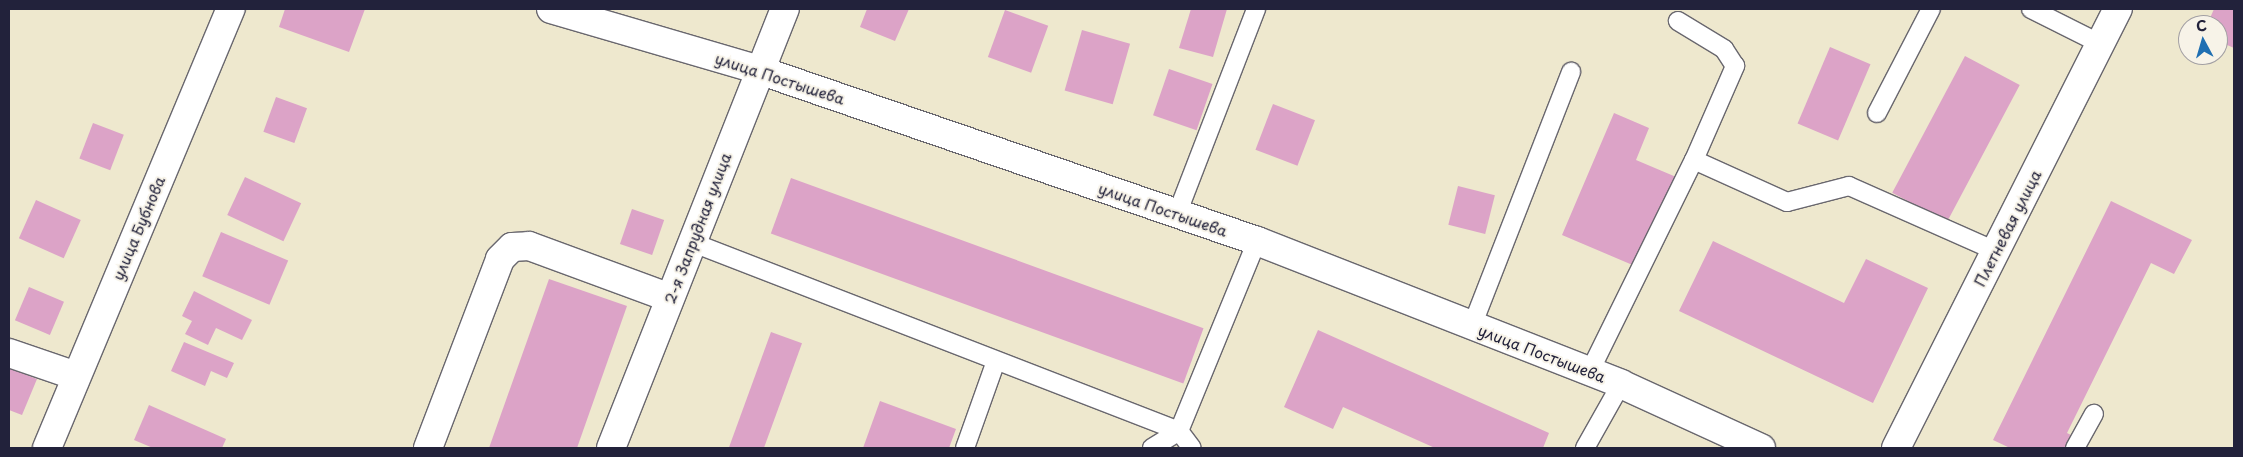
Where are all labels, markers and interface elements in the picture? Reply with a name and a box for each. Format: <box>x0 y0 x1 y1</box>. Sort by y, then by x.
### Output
north arrow <box>2178 15 2228 65</box>
text: С <box>2195 15 2208 37</box>
street label: улица Постышева <box>713 48 847 108</box>
street label: 2-я Запрудная улица <box>660 150 734 306</box>
street label: Плетневая улица <box>1970 167 2044 289</box>
street label: улица Бубнова <box>108 173 168 283</box>
street label: улица Постышева <box>1096 178 1230 240</box>
street label: улица Постышева <box>1475 320 1609 386</box>

